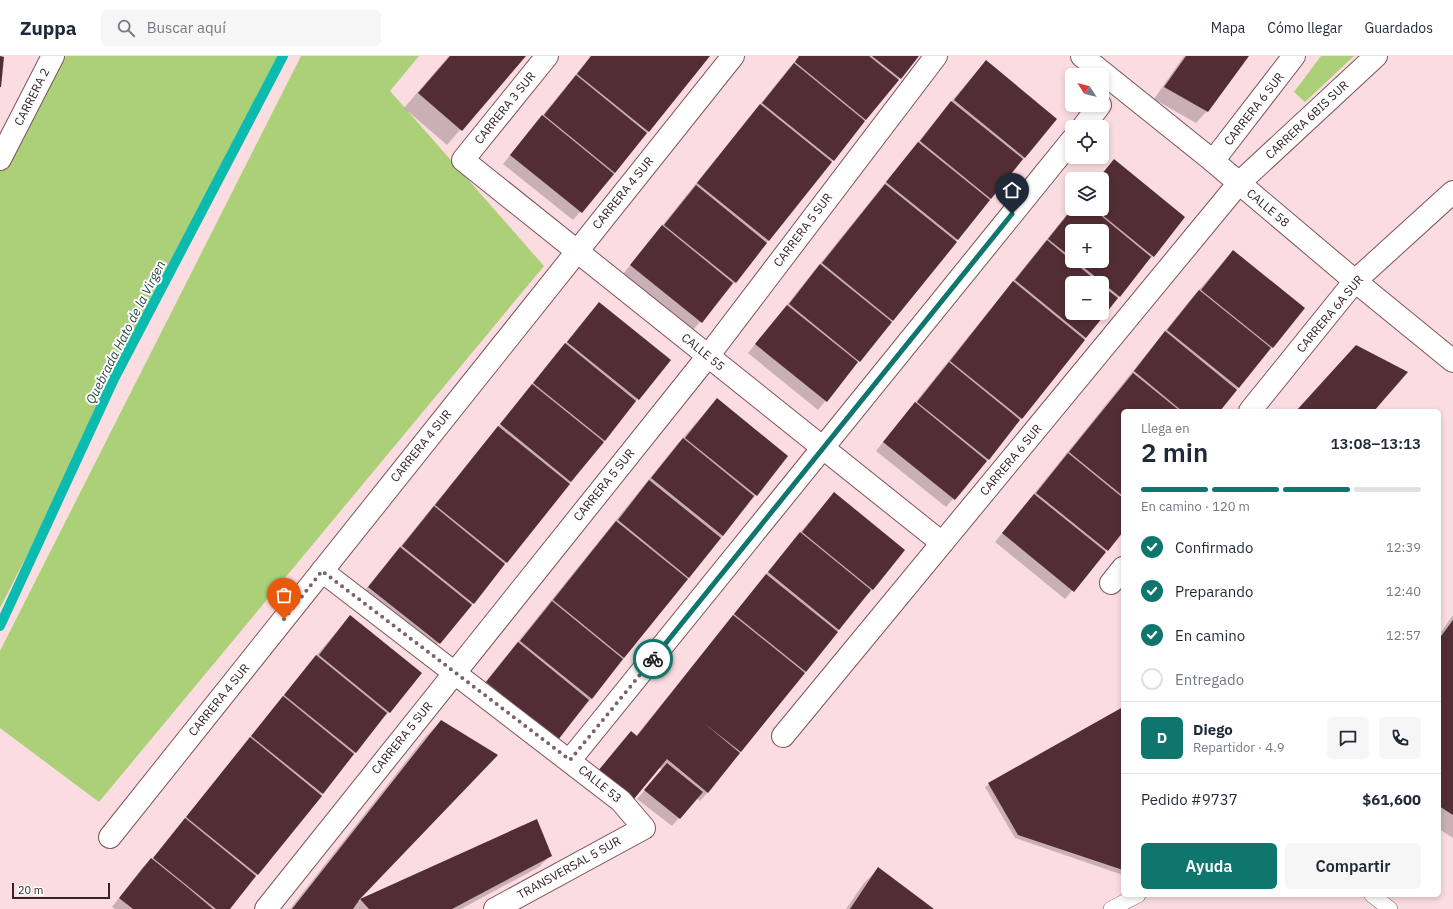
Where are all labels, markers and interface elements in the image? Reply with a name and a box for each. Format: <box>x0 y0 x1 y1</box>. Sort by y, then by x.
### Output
search box <box>101 10 381 46</box>
text: Zuppa <box>20 16 77 40</box>
icon: search <box>115 17 137 39</box>
text: Buscar aquí <box>147 18 226 37</box>
text: Mapa <box>1211 19 1245 37</box>
text: Cómo llegar <box>1267 19 1342 37</box>
text: Guardados <box>1364 19 1433 37</box>
street label: CARRERA 2 <box>11 65 53 128</box>
street label: CARRERA 3 SUR <box>471 68 538 147</box>
north arrow <box>1065 68 1109 112</box>
map controls <box>1065 68 1109 320</box>
street label: CARRERA 6 SUR <box>1220 69 1287 148</box>
street label: CARRERA 6BIS SUR <box>1262 77 1352 162</box>
button: locate <box>1065 120 1109 164</box>
street label: CARRERA 4 SUR <box>589 153 656 232</box>
button: layers <box>1065 172 1109 216</box>
pin <box>995 173 1029 214</box>
icon: home <box>1001 179 1023 201</box>
street label: CALLE 58 <box>1244 185 1293 230</box>
street label: CARRERA 5 SUR <box>770 190 835 270</box>
button: + <box>1065 224 1109 268</box>
water label: Quebrada Hato de la Virgen <box>82 258 169 407</box>
street label: CARRERA 6A SUR <box>1293 272 1366 355</box>
button: − <box>1065 276 1109 320</box>
street label: CALLE 55 <box>679 330 728 374</box>
street label: CARRERA 4 SUR <box>387 406 454 485</box>
text: Llega en <box>1141 420 1190 437</box>
street label: CARRERA 6 SUR <box>976 421 1045 498</box>
text: 13:08–13:13 <box>1331 434 1421 453</box>
text: 2 min <box>1141 435 1208 469</box>
street label: CARRERA 5 SUR <box>570 445 637 524</box>
text: En camino · 120 m <box>1141 498 1250 515</box>
icon: check <box>1141 536 1163 558</box>
text: Confirmado <box>1175 538 1253 557</box>
text: 12:39 <box>1386 539 1421 556</box>
pin <box>267 578 301 619</box>
icon: check <box>1141 580 1163 602</box>
text: Preparando <box>1175 582 1253 601</box>
text: 12:40 <box>1386 583 1421 600</box>
icon: bag <box>273 584 295 606</box>
icon: check <box>1141 624 1163 646</box>
text: En camino <box>1175 626 1245 645</box>
text: 12:57 <box>1386 627 1421 644</box>
courier <box>633 639 673 679</box>
icon: bike <box>642 648 664 670</box>
street label: CARRERA 4 SUR <box>185 660 252 739</box>
text: Entregado <box>1175 670 1244 689</box>
street label: CARRERA 5 SUR <box>368 698 435 777</box>
button: chat <box>1327 717 1369 759</box>
button: phone <box>1379 717 1421 759</box>
text: Diego <box>1193 720 1233 739</box>
text: D <box>1157 728 1167 747</box>
text: Repartidor · 4.9 <box>1193 739 1284 756</box>
street label: CALLE 53 <box>576 762 625 806</box>
text: Pedido #9737 <box>1141 790 1238 809</box>
text: $61,600 <box>1362 790 1421 809</box>
street label: TRANSVERSAL 5 SUR <box>514 833 623 902</box>
button: Ayuda <box>1141 843 1277 889</box>
button: Compartir <box>1285 843 1421 889</box>
scale bar <box>12 881 110 900</box>
text: 20 m <box>18 883 43 897</box>

